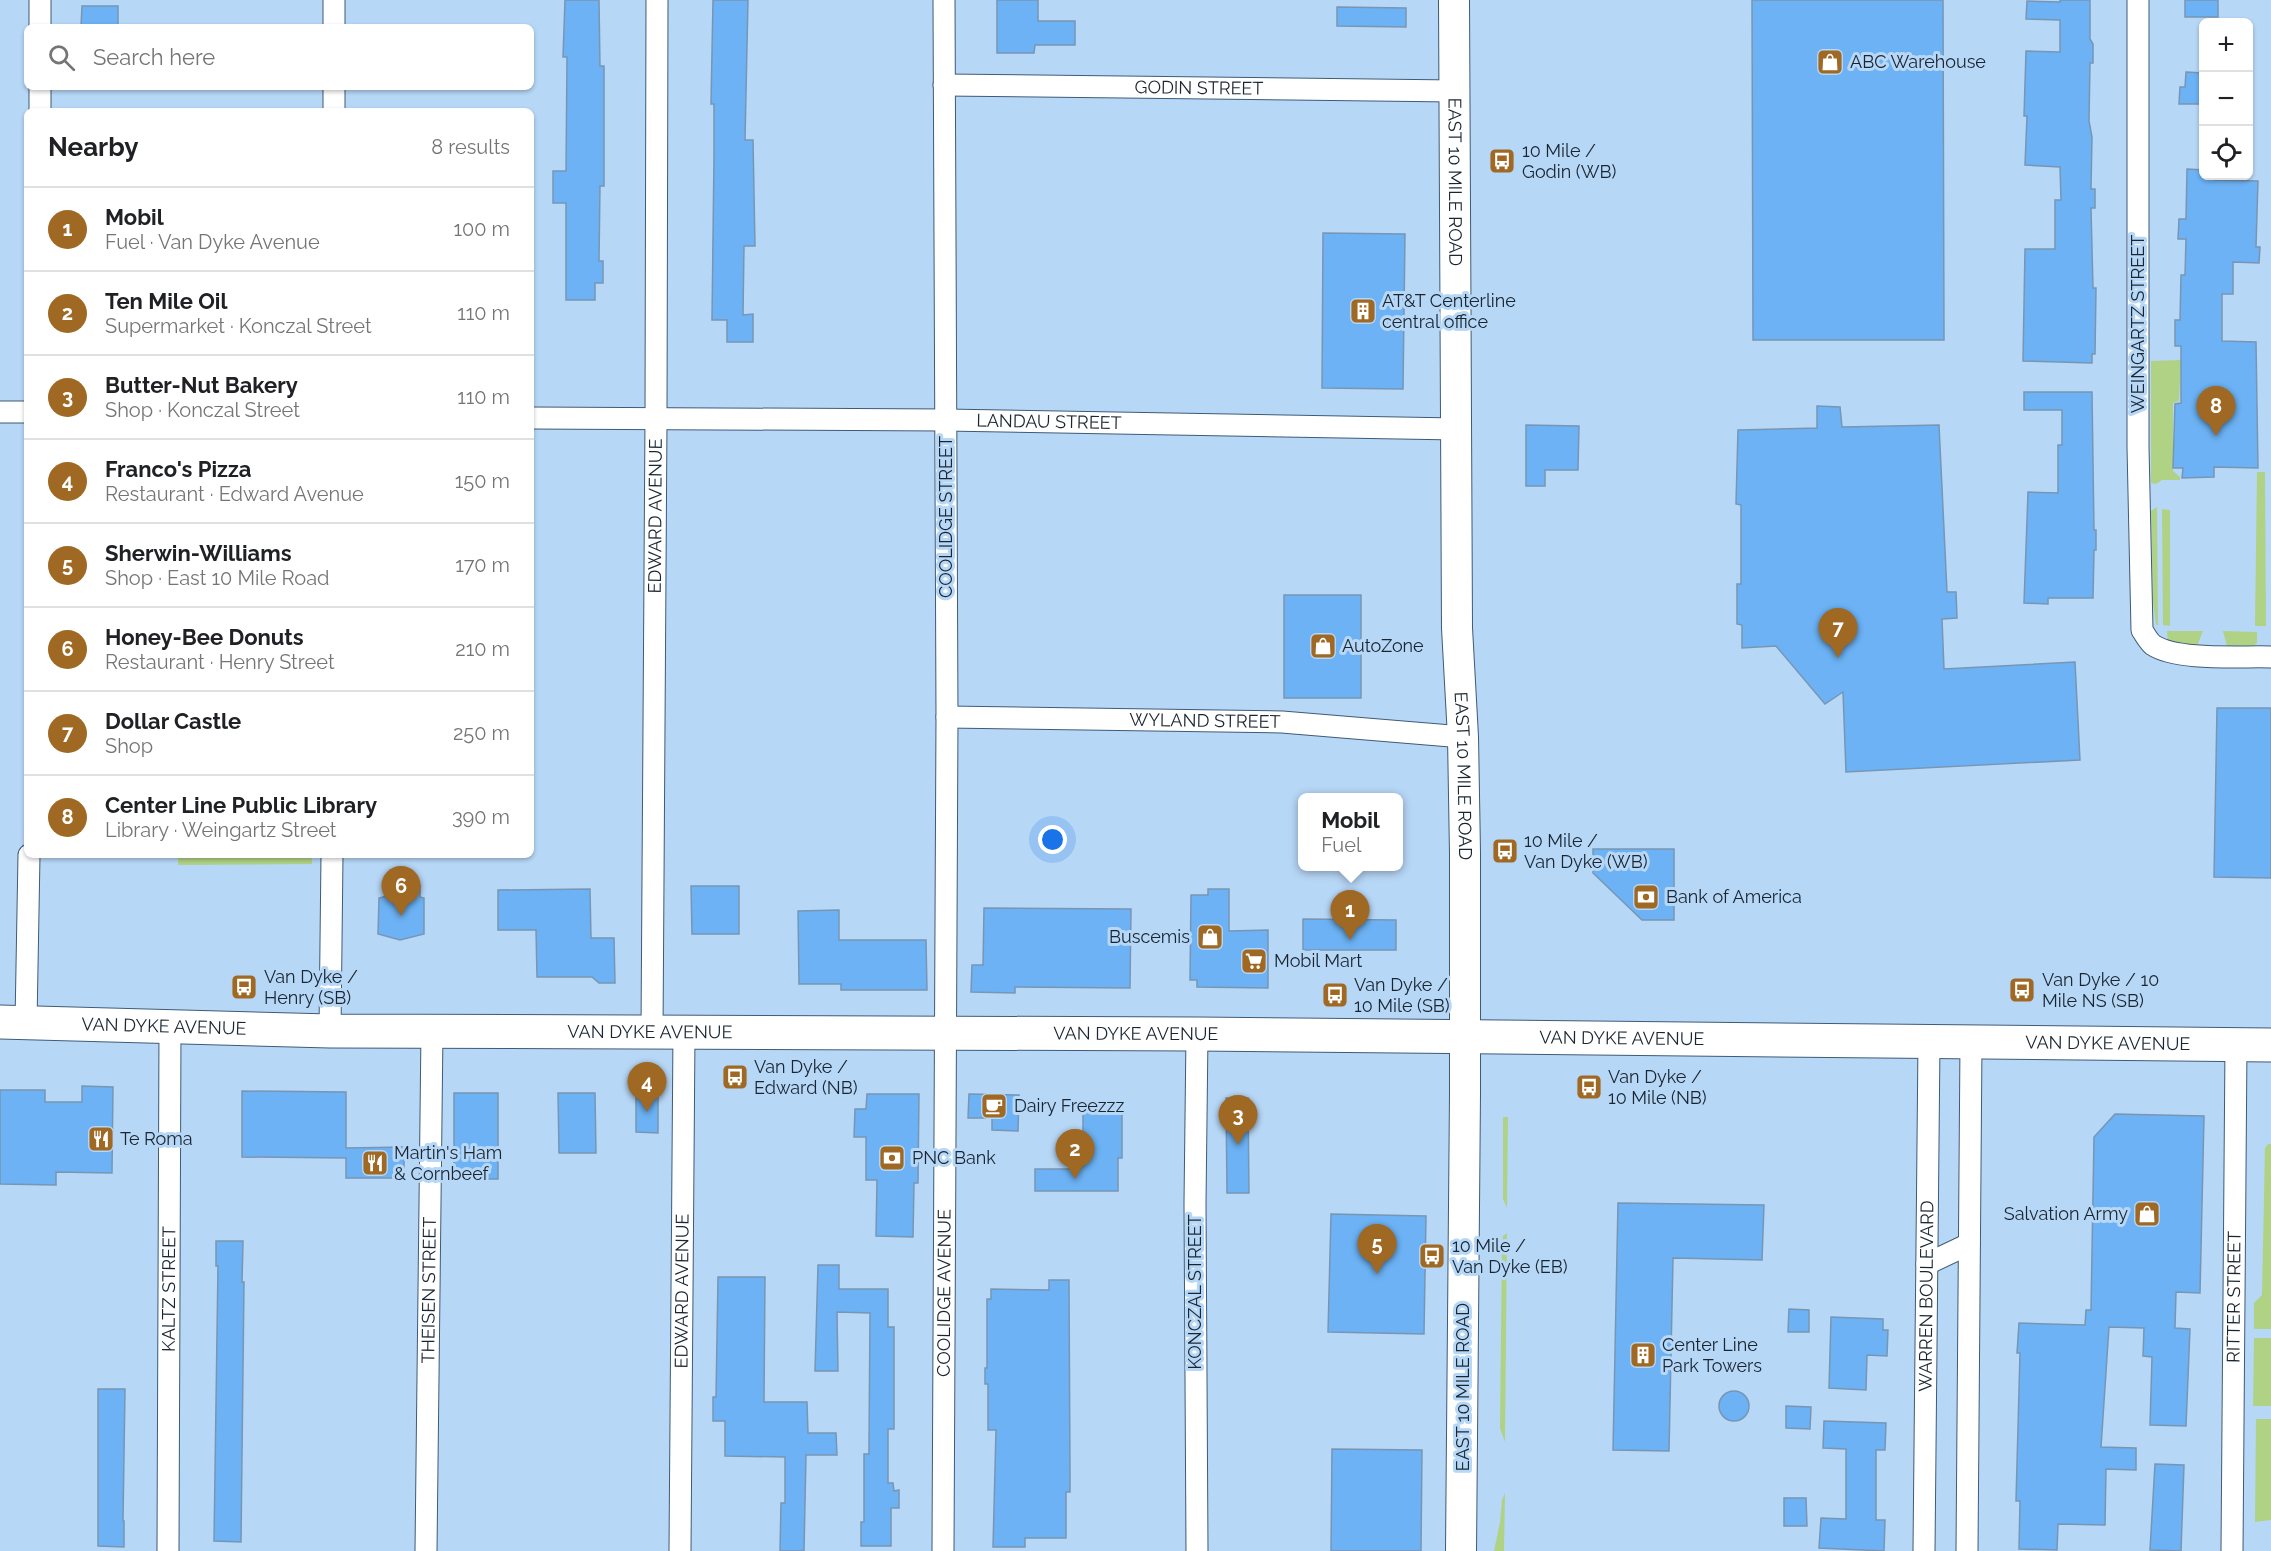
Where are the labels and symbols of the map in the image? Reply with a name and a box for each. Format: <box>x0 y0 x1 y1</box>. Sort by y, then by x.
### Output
shop icon: ABC Warehouse <box>1815 47 1845 77</box>
place label: ABC Warehouse <box>1850 51 1986 72</box>
street label: GODIN STREET <box>1134 76 1264 99</box>
street label: EAST 10 MILE ROAD <box>1444 98 1466 266</box>
place label: 10 Mile / Godin (WB) <box>1522 140 1616 182</box>
bus stop icon: 10 Mile / Godin (WB) <box>1487 146 1517 176</box>
street label: WEINGARTZ STREET <box>2127 235 2148 413</box>
place label: AT&T Centerline central office <box>1382 290 1516 332</box>
building icon: AT&T Centerline central office <box>1348 296 1378 326</box>
pin: 8 <box>2196 386 2236 436</box>
street label: LANDAU STREET <box>976 410 1122 433</box>
street label: COOLIDGE STREET <box>935 436 956 598</box>
street label: EDWARD AVENUE <box>644 439 666 593</box>
pin: 7 <box>1818 608 1858 658</box>
shop icon: AutoZone <box>1308 631 1338 661</box>
place label: AutoZone <box>1342 635 1424 656</box>
street label: EAST 10 MILE ROAD <box>1451 691 1476 860</box>
street label: WYLAND STREET <box>1129 709 1281 732</box>
your location <box>1038 825 1067 854</box>
place label: 10 Mile / Van Dyke (WB) <box>1524 830 1648 872</box>
bus stop icon: 10 Mile / Van Dyke (WB) <box>1490 836 1520 866</box>
pin: 6 <box>382 866 420 916</box>
bank icon: Bank of America <box>1631 882 1661 912</box>
place label: Bank of America <box>1666 886 1802 907</box>
pin: 1 <box>1330 890 1370 940</box>
shop icon: Buscemis <box>1195 922 1225 952</box>
place label: Buscemis <box>1109 926 1190 947</box>
supermarket icon: Mobil Mart <box>1239 946 1269 976</box>
place label: Mobil Mart <box>1274 950 1362 971</box>
place label: Van Dyke / Henry (SB) <box>264 966 358 1008</box>
place label: Van Dyke / 10 Mile NS (SB) <box>2042 969 2159 1011</box>
bus stop icon: Van Dyke / Henry (SB) <box>229 972 259 1002</box>
place label: Van Dyke / 10 Mile (SB) <box>1354 974 1450 1016</box>
bus stop icon: Van Dyke / 10 Mile NS (SB) <box>2007 975 2037 1005</box>
bus stop icon: Van Dyke / 10 Mile (SB) <box>1320 980 1350 1010</box>
street label: VAN DYKE AVENUE <box>81 1013 247 1039</box>
street label: VAN DYKE AVENUE <box>567 1021 732 1042</box>
street label: VAN DYKE AVENUE <box>1053 1023 1219 1044</box>
street label: VAN DYKE AVENUE <box>1539 1027 1704 1049</box>
street label: VAN DYKE AVENUE <box>2025 1031 2190 1054</box>
place label: Van Dyke / Edward (NB) <box>754 1056 858 1098</box>
pin: 4 <box>628 1062 666 1112</box>
bus stop icon: Van Dyke / Edward (NB) <box>720 1062 750 1092</box>
place label: Van Dyke / 10 Mile (NB) <box>1608 1066 1707 1108</box>
bus stop icon: Van Dyke / 10 Mile (NB) <box>1574 1072 1604 1102</box>
cafe icon: Dairy Freezzz <box>979 1091 1009 1121</box>
place label: Dairy Freezzz <box>1014 1095 1124 1116</box>
pin: 3 <box>1218 1096 1258 1145</box>
restaurant icon: Te Roma <box>86 1124 116 1154</box>
place label: Te Roma <box>120 1128 193 1149</box>
pin: 2 <box>1056 1130 1094 1179</box>
place label: Martin's Ham & Cornbeef <box>394 1142 502 1184</box>
bank icon: PNC Bank <box>877 1143 907 1173</box>
place label: PNC Bank <box>912 1147 996 1168</box>
restaurant icon: Martin's Ham & Cornbeef <box>360 1148 390 1178</box>
shop icon: Salvation Army <box>2132 1199 2162 1229</box>
street label: WARREN BOULEVARD <box>1915 1200 1937 1392</box>
place label: Salvation Army <box>2004 1203 2128 1224</box>
street label: COOLIDGE AVENUE <box>933 1209 955 1377</box>
street label: EDWARD AVENUE <box>670 1213 693 1368</box>
street label: KONCZAL STREET <box>1184 1214 1205 1370</box>
street label: THEISEN STREET <box>417 1217 440 1363</box>
pin: 5 <box>1358 1224 1396 1274</box>
street label: KALTZ STREET <box>158 1226 179 1352</box>
street label: RITTER STREET <box>2222 1231 2245 1363</box>
place label: 10 Mile / Van Dyke (EB) <box>1452 1235 1568 1277</box>
bus stop icon: 10 Mile / Van Dyke (EB) <box>1417 1241 1447 1271</box>
street label: EAST 10 MILE ROAD <box>1452 1303 1473 1471</box>
place label: Center Line Park Towers <box>1662 1334 1762 1376</box>
building icon: Center Line Park Towers <box>1628 1340 1658 1370</box>

